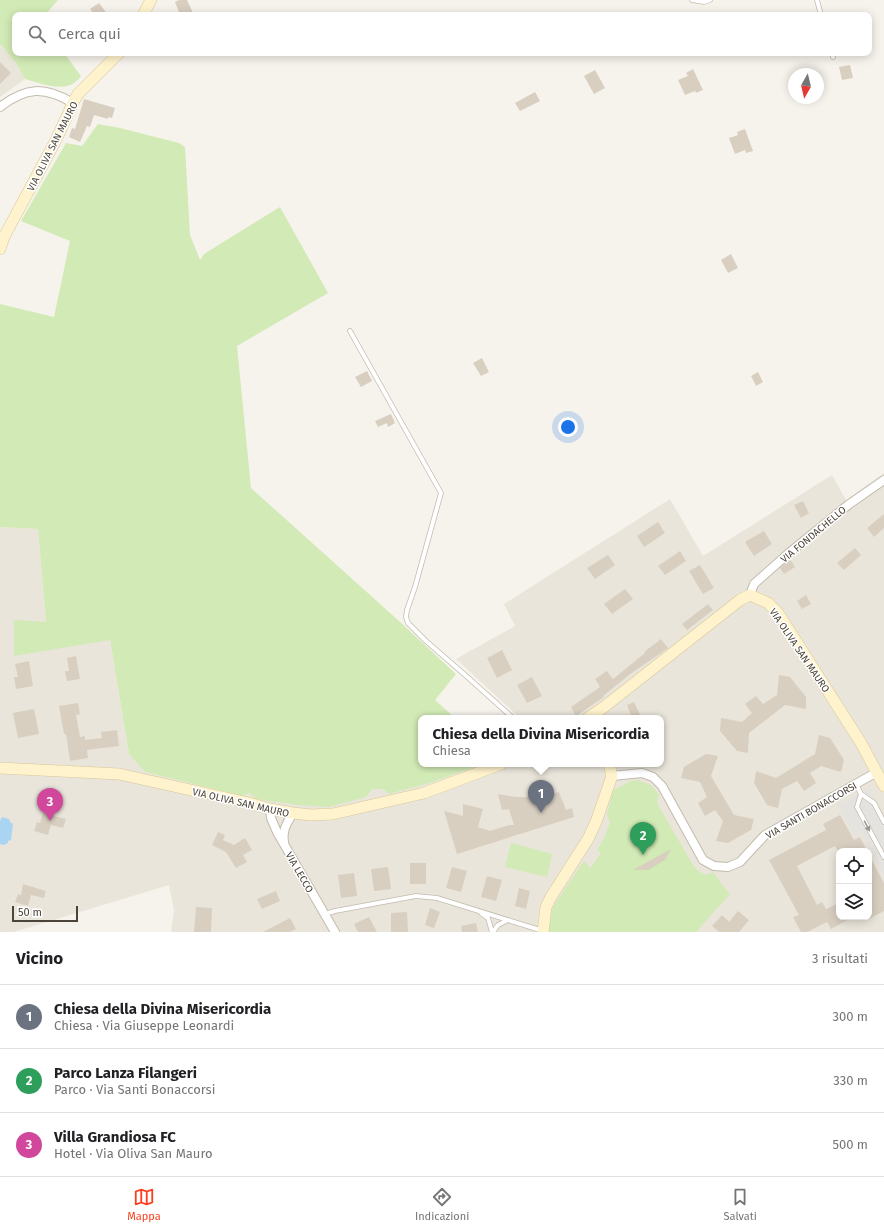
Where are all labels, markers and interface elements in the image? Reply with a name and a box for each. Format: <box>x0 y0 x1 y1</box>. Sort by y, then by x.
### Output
search box <box>12 12 872 56</box>
icon: search <box>26 23 48 45</box>
text: Cerca qui <box>58 25 121 43</box>
north arrow <box>788 68 824 104</box>
street label: VIA OLIVA SAN MAURO <box>25 100 81 193</box>
your location <box>558 417 578 437</box>
street label: VIA FONDACHELLO <box>779 504 849 566</box>
street label: VIA OLIVA SAN MAURO <box>766 606 832 695</box>
popup <box>418 715 664 767</box>
text: Chiesa della Divina Misericordia <box>432 725 650 743</box>
text: Chiesa <box>432 743 471 758</box>
pin: 1 <box>528 780 554 813</box>
street label: VIA SANTI BONACCORSI <box>764 780 859 842</box>
street label: VIA OLIVA SAN MAURO <box>191 786 290 820</box>
pin: 3 <box>37 788 63 821</box>
one-way arrow <box>864 820 871 832</box>
pin: 2 <box>630 822 656 855</box>
map controls <box>836 848 872 920</box>
button: locate <box>836 848 872 884</box>
street label: VIA LECCO <box>283 850 316 895</box>
button: layers <box>836 884 872 920</box>
scale bar <box>12 904 78 923</box>
text: 50 m <box>18 906 42 919</box>
text: Vicino <box>16 948 63 969</box>
text: 3 risultati <box>812 951 868 966</box>
text: Chiesa della Divina Misericordia <box>54 1000 271 1018</box>
text: 1 <box>26 1009 32 1024</box>
text: 300 m <box>832 1009 868 1024</box>
text: Chiesa · Via Giuseppe Leonardi <box>54 1018 234 1033</box>
text: Parco Lanza Filangeri <box>54 1064 197 1082</box>
text: 2 <box>26 1073 32 1088</box>
text: 330 m <box>833 1073 868 1088</box>
text: Parco · Via Santi Bonaccorsi <box>54 1082 215 1097</box>
text: Villa Grandiosa FC <box>54 1128 176 1146</box>
text: 3 <box>26 1137 32 1152</box>
text: 500 m <box>832 1137 868 1152</box>
text: Hotel · Via Oliva San Mauro <box>54 1146 213 1161</box>
tab: Mappa <box>127 1186 161 1223</box>
tab: Indicazioni <box>415 1186 469 1223</box>
tab: Salvati <box>724 1186 757 1223</box>

